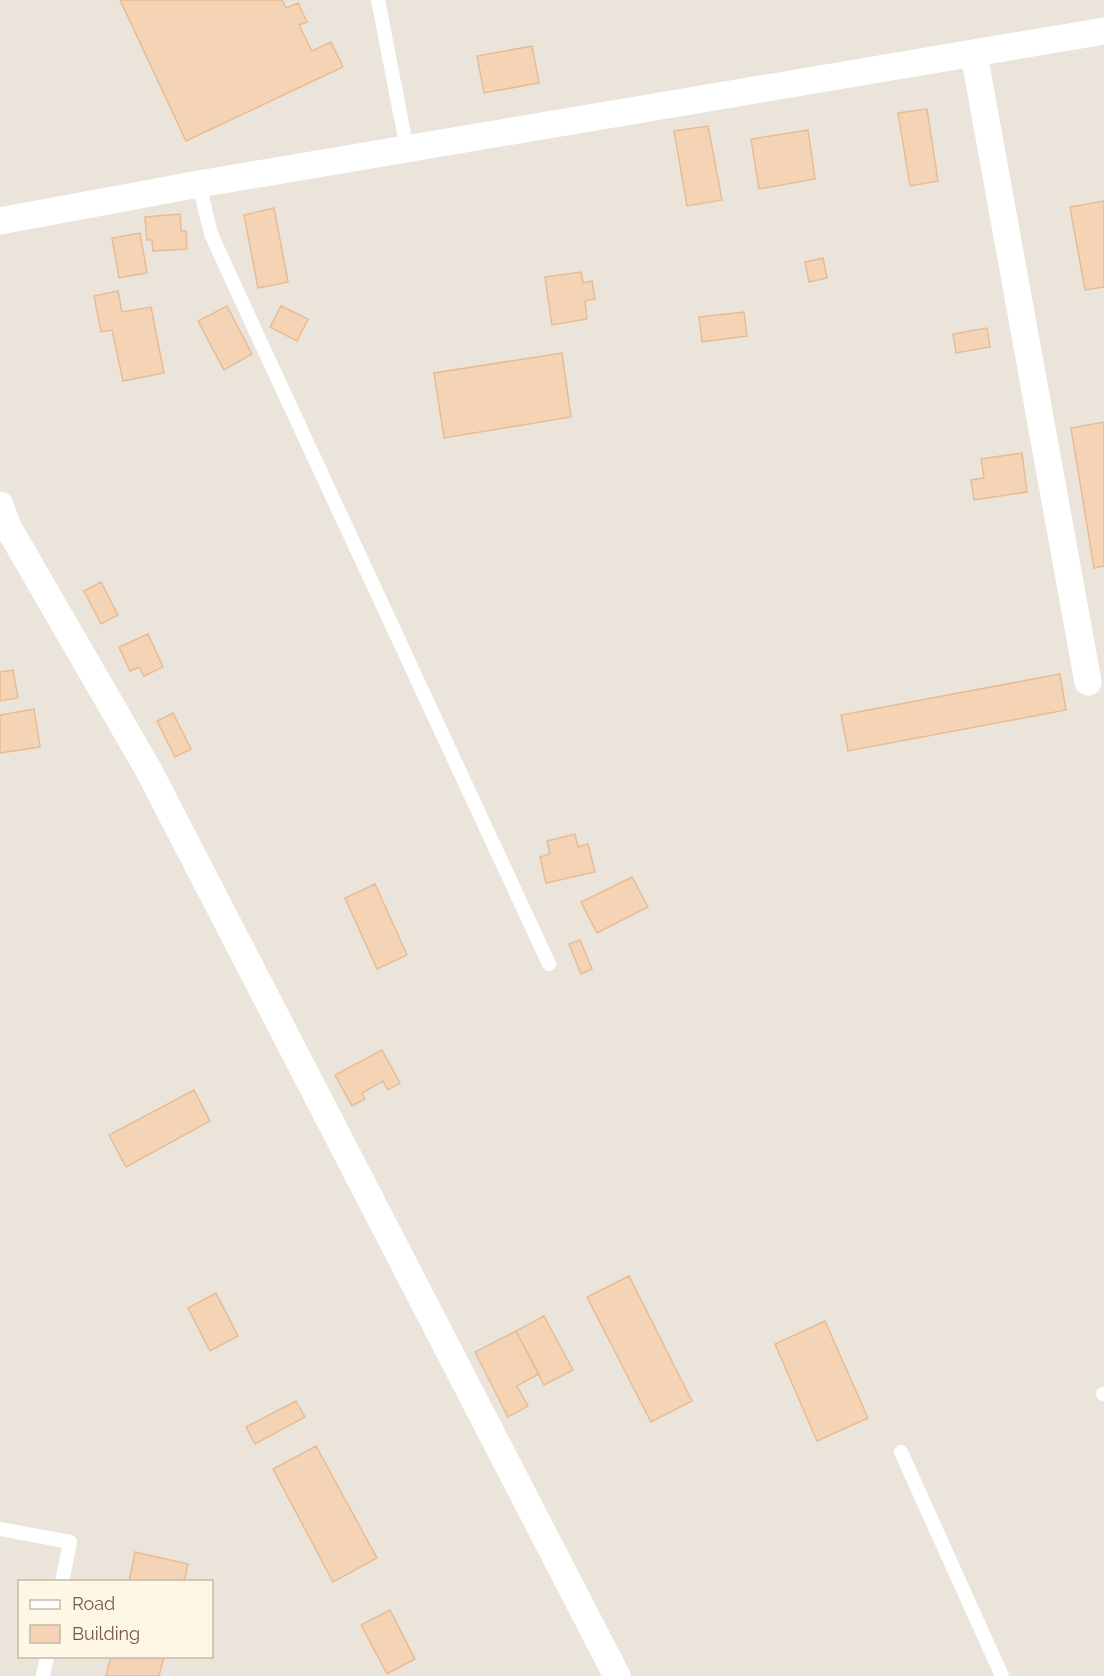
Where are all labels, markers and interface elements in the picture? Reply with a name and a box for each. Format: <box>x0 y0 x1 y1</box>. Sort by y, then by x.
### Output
legend <box>18 1580 213 1658</box>
text: Road <box>72 1593 115 1614</box>
text: Building <box>72 1623 140 1644</box>

